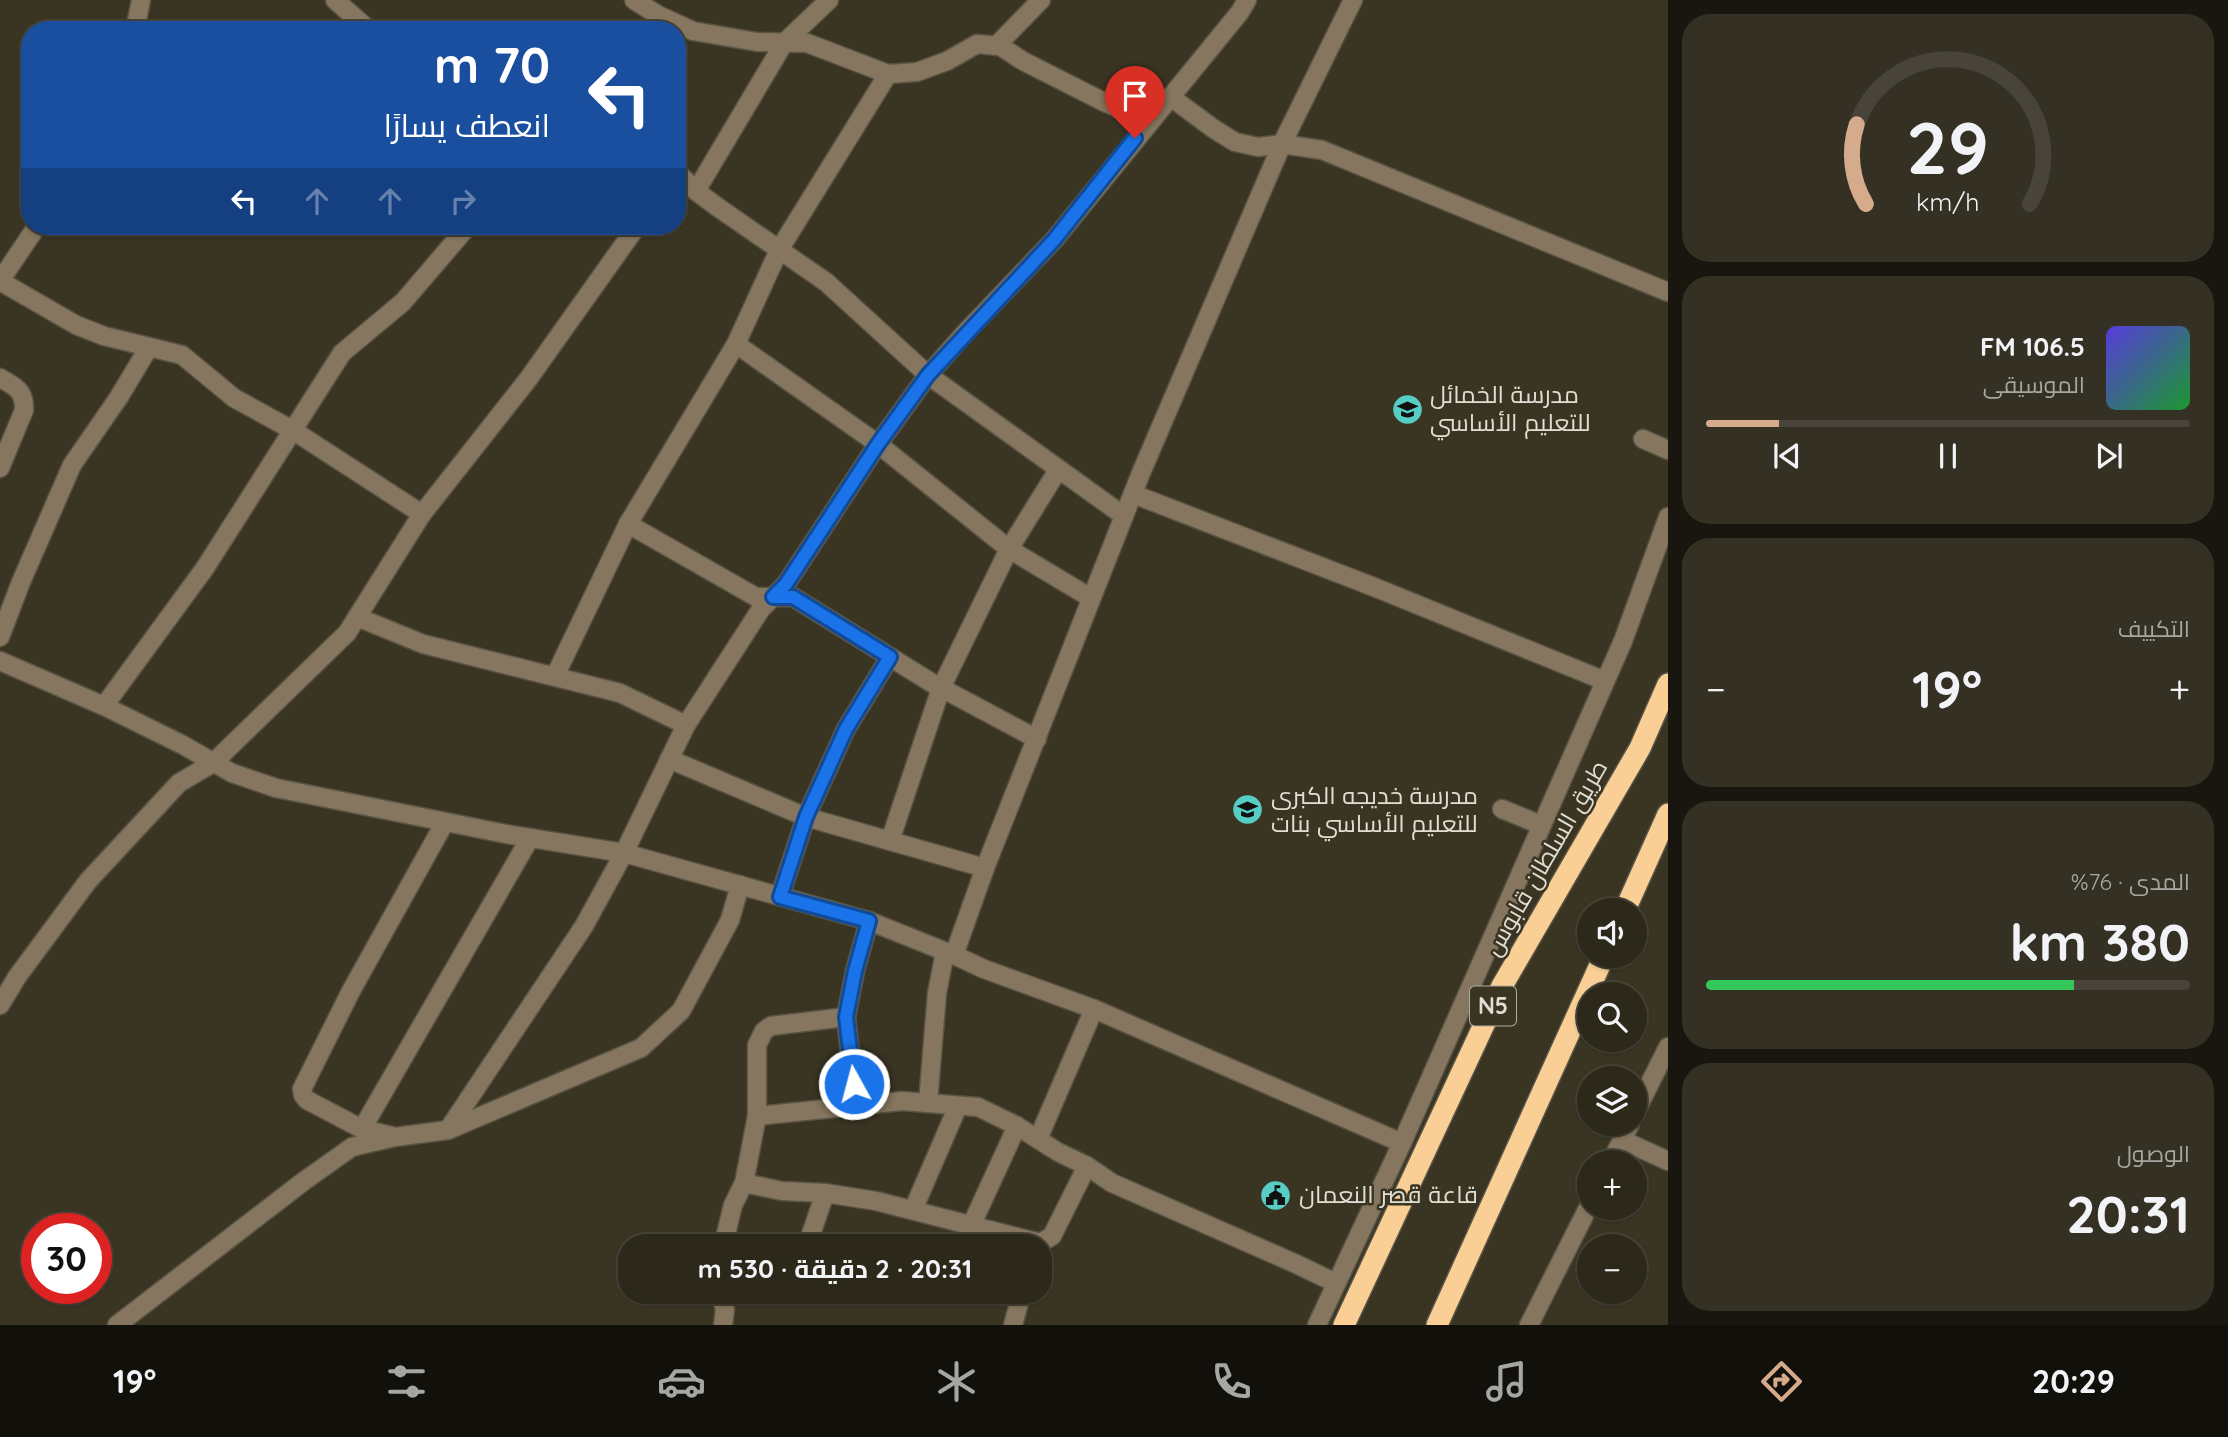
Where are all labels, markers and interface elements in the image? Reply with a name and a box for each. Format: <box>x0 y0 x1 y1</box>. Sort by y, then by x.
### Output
text: 70 m <box>434 34 550 95</box>
icon: left <box>574 49 665 140</box>
pin <box>1105 66 1165 138</box>
icon: arrive <box>1116 77 1154 115</box>
text: 29 <box>1907 101 1989 192</box>
text: انعطف يسارًا <box>384 105 550 145</box>
icon: left <box>225 182 263 220</box>
icon: ahead <box>298 182 336 220</box>
icon: ahead <box>371 182 409 220</box>
icon: right <box>444 182 482 220</box>
text: km/h <box>1916 186 1980 217</box>
text: 106.5 FM <box>1980 330 2085 363</box>
text: الموسيقى <box>1983 370 2085 399</box>
place label: مدرسة الخمائل للتعليم الأساسي <box>1430 379 1591 441</box>
school or university icon: مدرسة الخمائل للتعليم الأساسي <box>1390 392 1424 426</box>
icon: previous <box>1768 437 1806 475</box>
icon: pause <box>1929 437 1967 475</box>
icon: next <box>2090 437 2128 475</box>
text: التكييف <box>2118 614 2190 643</box>
text: 19° <box>1912 656 1982 721</box>
text: − <box>1706 665 1726 713</box>
text: + <box>2169 665 2190 713</box>
street label: طريق السلطان قابوس <box>1477 754 1614 961</box>
place label: مدرسة خديجه الكبرى للتعليم الأساسي بنات <box>1271 780 1478 842</box>
school or university icon: مدرسة خديجه الكبرى للتعليم الأساسي بنات <box>1231 793 1265 827</box>
text: المدى · 76% <box>2071 867 2190 896</box>
map controls <box>1577 898 1647 1304</box>
button: sound <box>1577 898 1647 968</box>
text: 380 km <box>2010 909 2190 974</box>
button: search <box>1577 982 1647 1052</box>
road number: N5 <box>1470 987 1516 1026</box>
position arrow <box>817 1047 891 1121</box>
button: layers <box>1577 1066 1647 1136</box>
text: الوصول <box>2117 1139 2190 1168</box>
button: + <box>1577 1150 1647 1220</box>
public building icon: قاعة قصر النعمان <box>1259 1178 1293 1212</box>
place label: قاعة قصر النعمان <box>1299 1179 1478 1209</box>
text: 20:31 <box>2066 1181 2190 1246</box>
speed limit sign: 30 <box>21 1213 112 1304</box>
button: − <box>1577 1234 1647 1304</box>
text: 20:31 · 2 دقيقة · 530 m <box>698 1252 972 1285</box>
icon: filters <box>382 1357 431 1406</box>
icon: car <box>657 1357 706 1406</box>
icon: climate <box>932 1357 981 1406</box>
icon: phone <box>1207 1357 1256 1406</box>
icon: music <box>1482 1357 1531 1406</box>
icon: directions <box>1757 1357 1806 1406</box>
text: 19° <box>113 1361 156 1401</box>
text: 20:29 <box>2032 1361 2115 1401</box>

